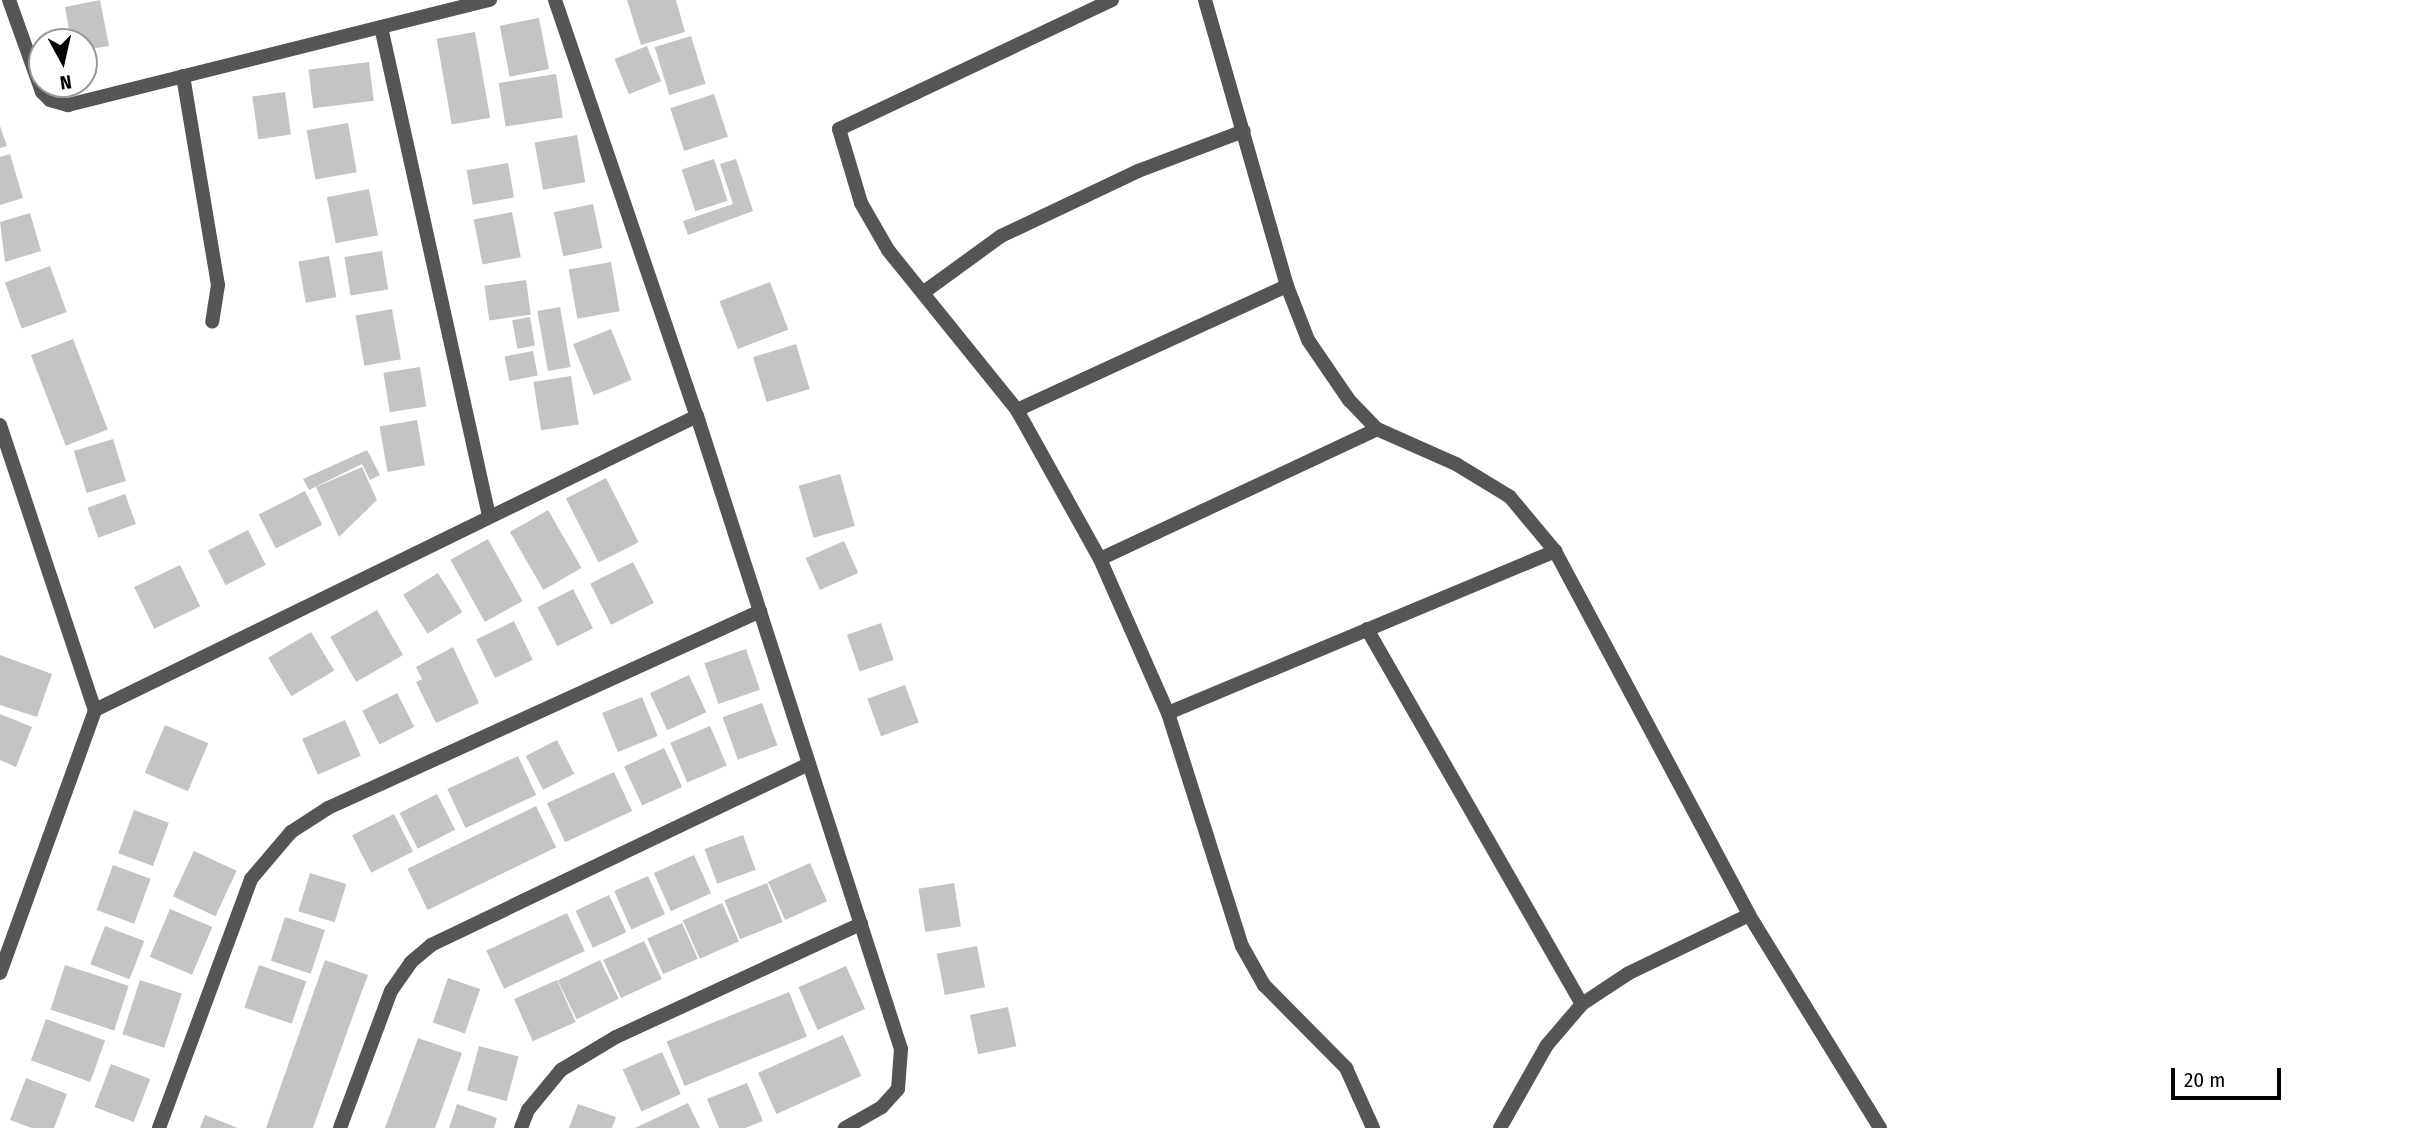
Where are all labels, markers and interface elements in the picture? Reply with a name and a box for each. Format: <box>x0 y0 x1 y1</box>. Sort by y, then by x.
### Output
north arrow <box>28 28 98 98</box>
text: N <box>58 70 73 94</box>
scale bar <box>2174 1054 2284 1098</box>
text: 20 m <box>2184 1067 2225 1093</box>

